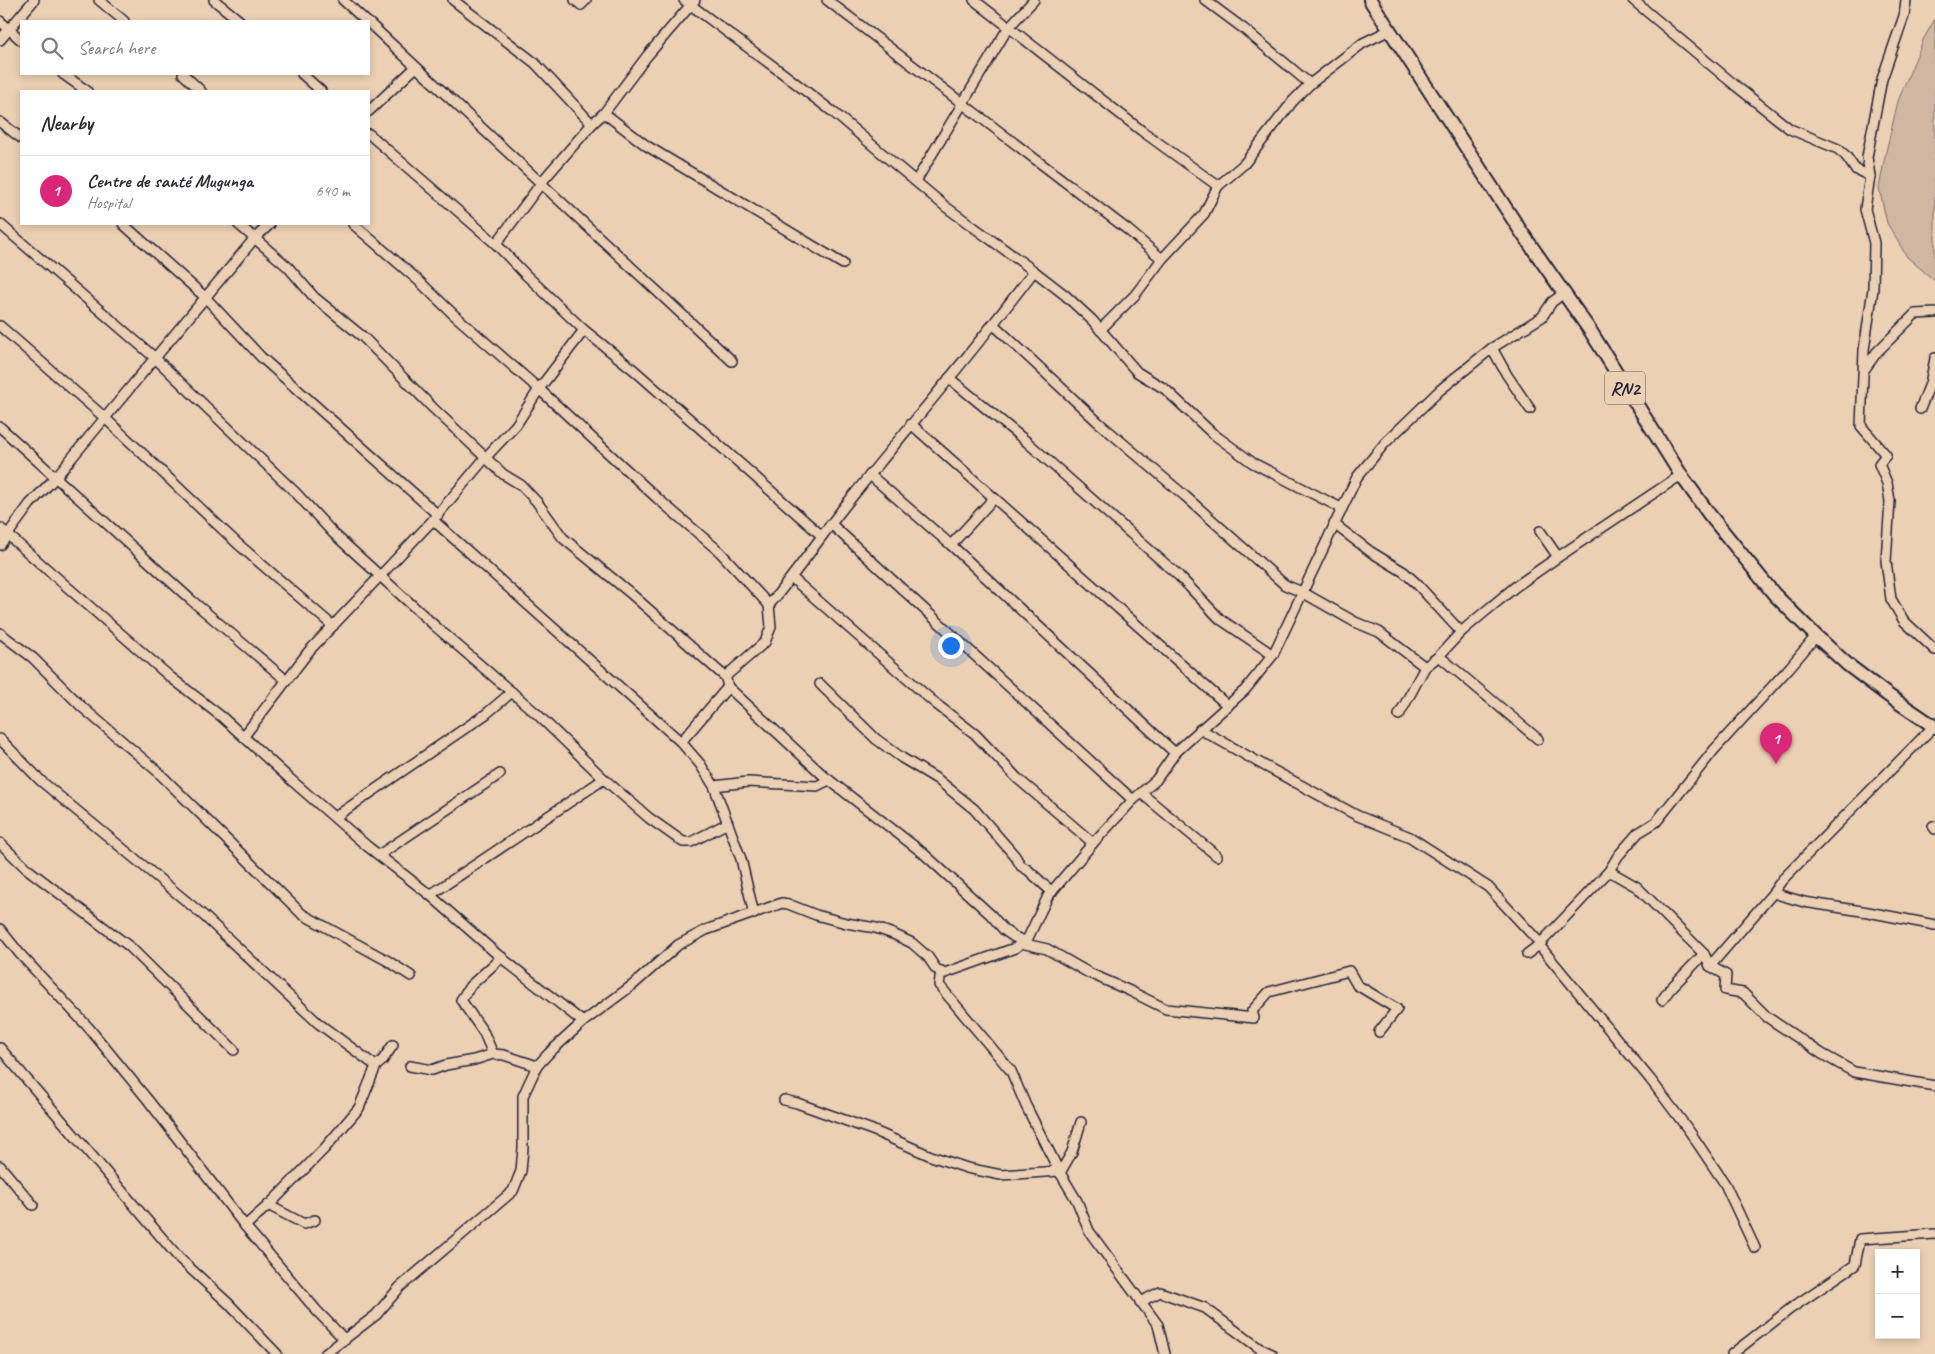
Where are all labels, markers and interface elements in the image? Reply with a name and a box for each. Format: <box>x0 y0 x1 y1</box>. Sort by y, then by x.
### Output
search box <box>20 20 370 75</box>
icon: search <box>38 34 66 62</box>
text: Search here <box>78 36 155 60</box>
text: Nearby <box>40 110 93 136</box>
text: Centre de santé Mugunga <box>87 169 253 193</box>
text: 1 <box>52 181 60 201</box>
text: 640 m <box>316 181 350 201</box>
text: Hospital <box>87 193 131 213</box>
road number: RN2 <box>1605 372 1645 404</box>
your location <box>938 633 964 659</box>
pin: 1 <box>1760 723 1792 764</box>
map controls <box>1875 1249 1920 1339</box>
button: + <box>1875 1249 1920 1294</box>
button: − <box>1875 1294 1920 1339</box>

